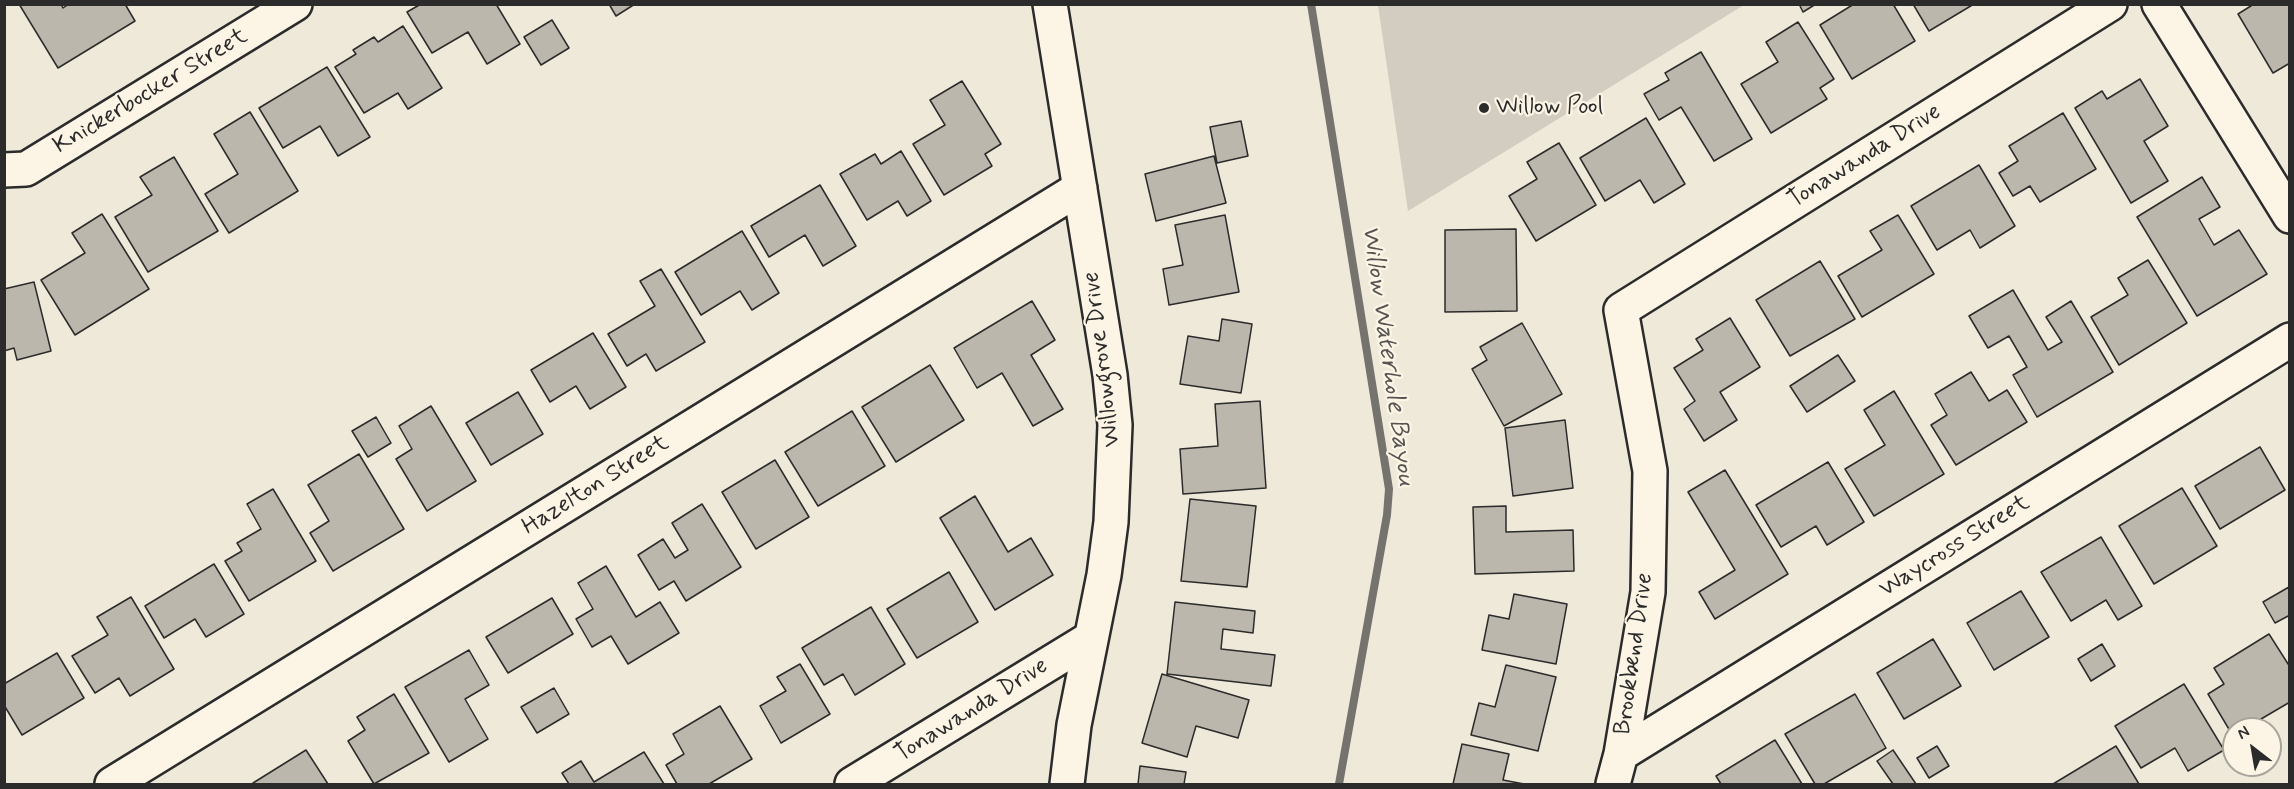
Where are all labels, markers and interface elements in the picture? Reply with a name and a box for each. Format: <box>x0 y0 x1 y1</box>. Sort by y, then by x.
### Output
street label: Knickerbocker Street <box>49 23 253 161</box>
place label: Willow Pool <box>1496 94 1603 122</box>
street label: Tonawanda Drive <box>1783 98 1947 216</box>
marker: Willow Pool <box>1477 101 1491 115</box>
water label: Willow Waterhole Bayou <box>1353 224 1421 488</box>
street label: Willowgrove Drive <box>1078 270 1128 448</box>
street label: Hazelton Street <box>517 429 675 543</box>
street label: Waycross Street <box>1875 489 2035 605</box>
street label: Brookbend Drive <box>1609 571 1661 737</box>
street label: Tonawanda Drive <box>890 652 1054 770</box>
north arrow <box>2222 717 2282 777</box>
text: N <box>2234 721 2253 745</box>

